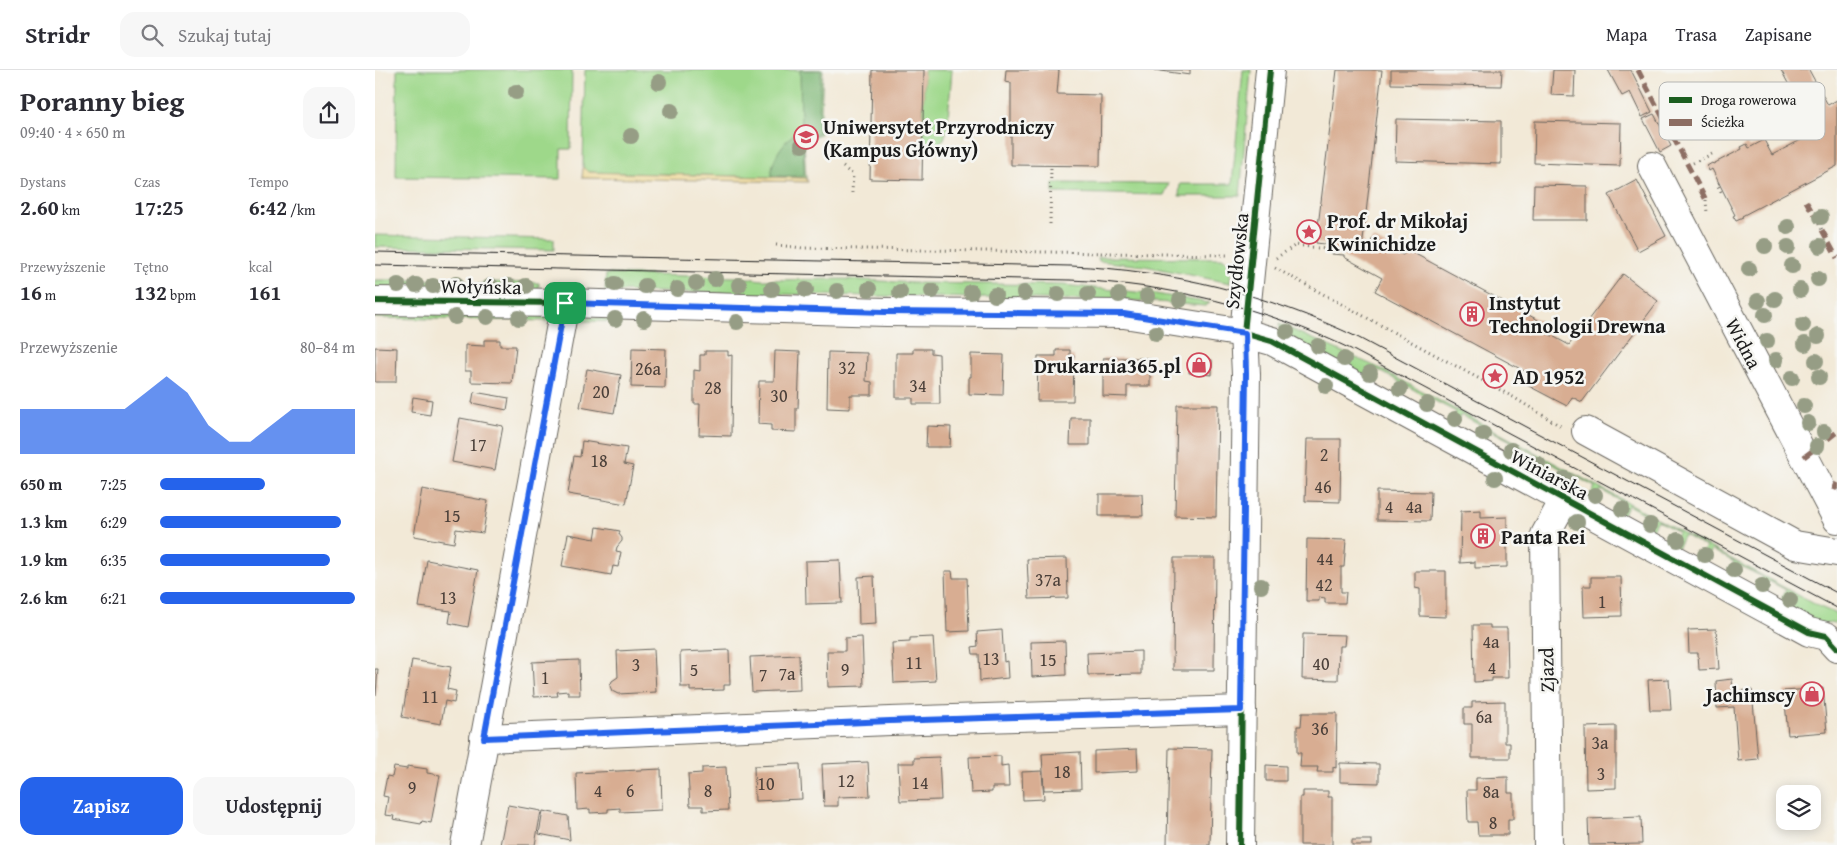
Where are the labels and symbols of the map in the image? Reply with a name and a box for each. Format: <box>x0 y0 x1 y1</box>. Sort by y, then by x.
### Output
legend <box>1659 82 1825 140</box>
text: Droga rowerowa <box>1701 90 1797 110</box>
place label: Uniwersytet Przyrodniczy (Kampus Główny) <box>823 112 1055 164</box>
text: Ścieżka <box>1701 112 1745 132</box>
school or university icon: Uniwersytet Przyrodniczy (Kampus Główny) <box>793 124 819 150</box>
place label: Prof. dr Mikołaj Kwinichidze <box>1327 206 1468 258</box>
street label: Szydłowska <box>1217 211 1256 311</box>
place icon: Prof. dr Mikołaj Kwinichidze <box>1296 219 1322 245</box>
street label: Wołyńska <box>440 271 522 301</box>
pin <box>544 282 586 324</box>
place label: Instytut Technologii Drewna <box>1489 288 1666 340</box>
building icon: Instytut Technologii Drewna <box>1459 301 1485 327</box>
street label: Widna <box>1719 312 1770 374</box>
place label: Drukarnia365.pl <box>1034 351 1181 380</box>
shop icon: Drukarnia365.pl <box>1186 352 1212 378</box>
house number: 32 <box>838 354 856 381</box>
house number: 26a <box>635 355 661 382</box>
place label: AD 1952 <box>1513 362 1585 391</box>
place icon: AD 1952 <box>1482 363 1508 389</box>
house number: 34 <box>909 372 927 399</box>
house number: 28 <box>704 374 722 401</box>
house number: 20 <box>592 378 610 405</box>
house number: 30 <box>770 382 788 409</box>
house number: 17 <box>469 431 487 458</box>
house number: 2 <box>1320 441 1328 468</box>
street label: Winiarska <box>1506 441 1595 507</box>
house number: 18 <box>590 447 608 474</box>
house number: 46 <box>1314 473 1332 500</box>
house number: 4 <box>1385 493 1393 520</box>
house number: 4a <box>1405 493 1423 520</box>
house number: 15 <box>443 502 461 529</box>
place label: Panta Rei <box>1501 522 1585 551</box>
building icon: Panta Rei <box>1470 523 1496 549</box>
house number: 44 <box>1316 545 1334 572</box>
house number: 37a <box>1035 566 1061 593</box>
house number: 42 <box>1315 571 1333 598</box>
house number: 13 <box>439 584 457 611</box>
house number: 1 <box>1598 588 1606 615</box>
house number: 4a <box>1482 628 1500 655</box>
house number: 13 <box>982 645 1000 672</box>
house number: 15 <box>1039 646 1057 673</box>
street label: Zjazd <box>1531 647 1561 693</box>
house number: 11 <box>905 649 923 676</box>
house number: 40 <box>1312 650 1330 677</box>
house number: 3 <box>632 651 640 678</box>
house number: 4 <box>1488 654 1496 681</box>
house number: 5 <box>690 656 698 683</box>
house number: 9 <box>841 656 849 683</box>
house number: 7a <box>778 660 796 687</box>
house number: 7 <box>759 661 767 688</box>
house number: 1 <box>541 664 549 691</box>
place label: Jachimscy <box>1703 680 1796 709</box>
shop icon: Jachimscy <box>1799 681 1825 707</box>
house number: 11 <box>421 683 439 710</box>
house number: 6a <box>1475 703 1493 730</box>
house number: 36 <box>1311 715 1329 742</box>
house number: 3a <box>1591 729 1609 756</box>
house number: 18 <box>1053 758 1071 785</box>
house number: 3 <box>1597 760 1605 787</box>
house number: 12 <box>837 767 855 794</box>
house number: 14 <box>911 769 929 796</box>
house number: 10 <box>757 770 775 797</box>
house number: 9 <box>408 774 416 801</box>
house number: 4 <box>594 777 602 804</box>
house number: 6 <box>626 777 634 804</box>
house number: 8 <box>704 777 712 804</box>
house number: 8a <box>1482 778 1500 805</box>
house number: 8 <box>1489 809 1497 836</box>

